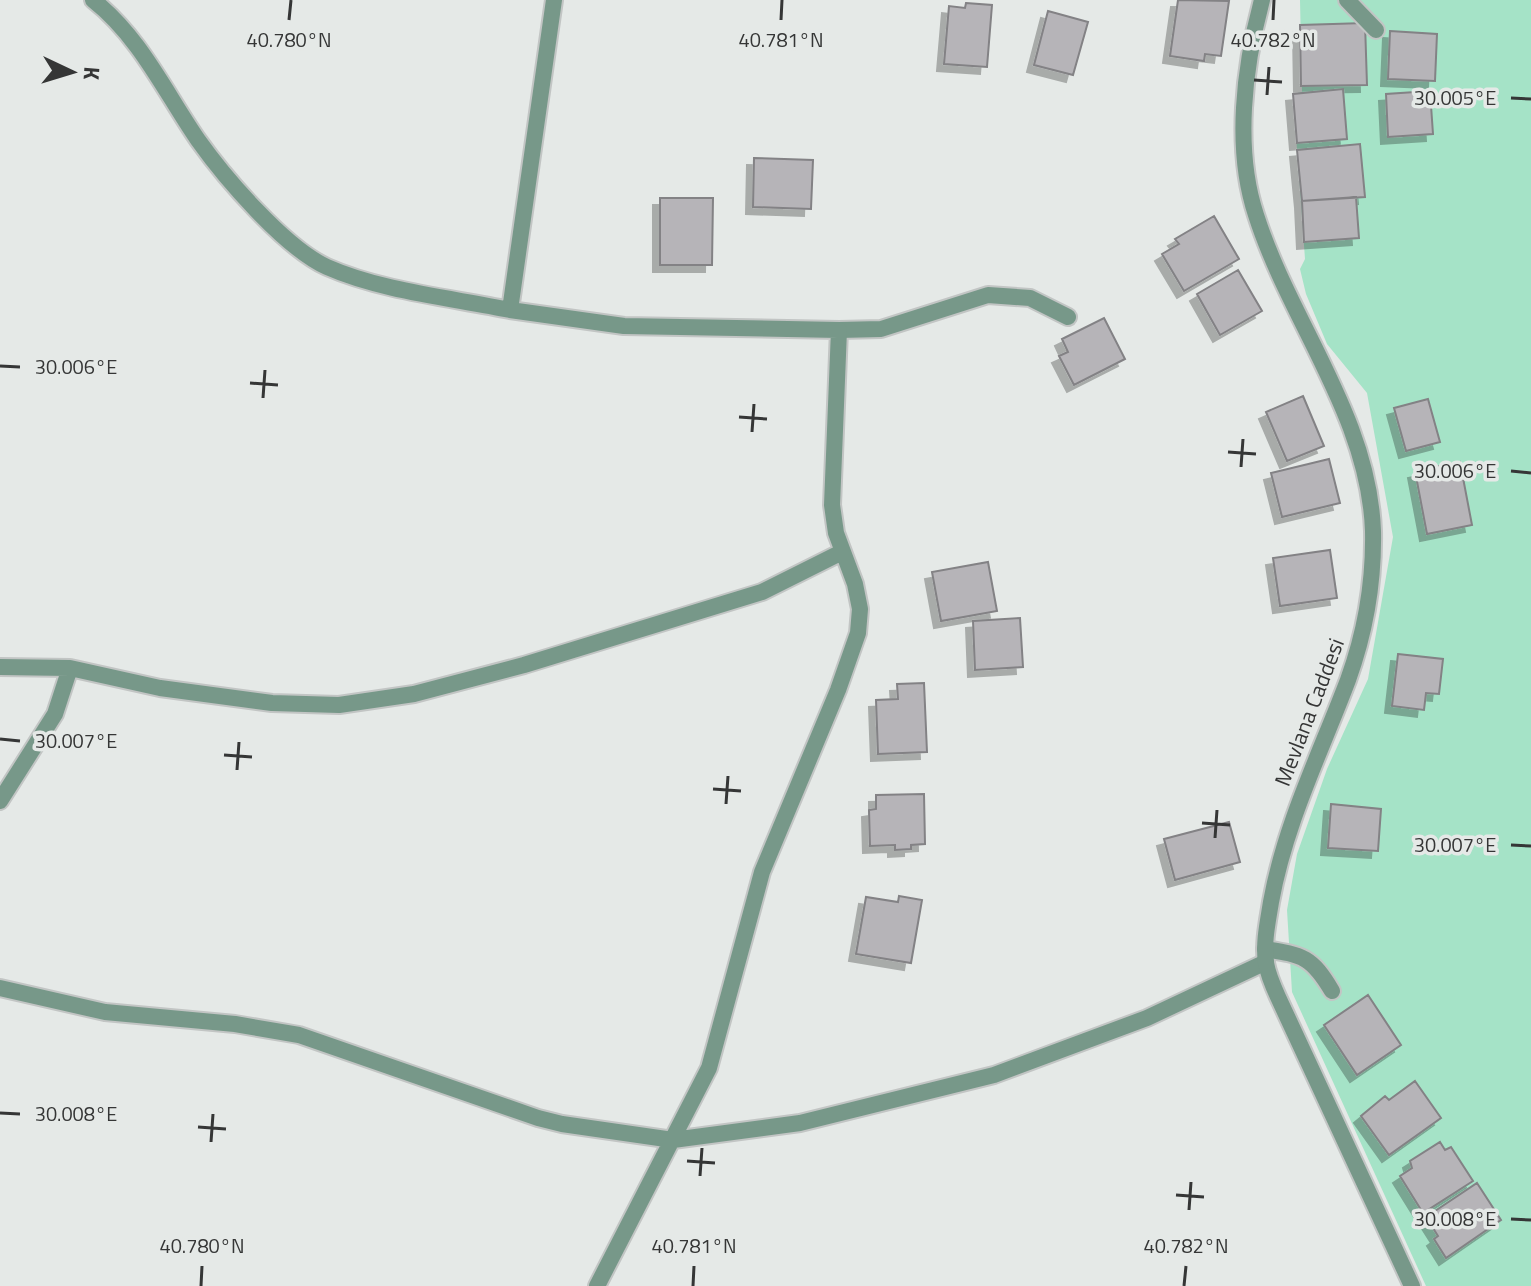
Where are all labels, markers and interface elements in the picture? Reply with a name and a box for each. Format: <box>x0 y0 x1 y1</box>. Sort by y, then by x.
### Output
text: 40.780°N <box>246 24 332 55</box>
text: 40.781°N <box>738 24 824 55</box>
text: 40.782°N <box>1230 24 1316 55</box>
north arrow <box>32 32 112 112</box>
text: K <box>75 66 109 81</box>
text: 30.005°E <box>1414 82 1496 113</box>
text: 30.006°E <box>35 351 117 382</box>
text: 30.006°E <box>1414 455 1496 486</box>
street label: Mevlana Caddesi <box>1265 633 1353 791</box>
text: 30.007°E <box>35 725 117 756</box>
text: 30.007°E <box>1414 829 1496 860</box>
text: 30.008°E <box>35 1098 117 1129</box>
text: 30.008°E <box>1414 1203 1496 1234</box>
text: 40.780°N <box>159 1230 245 1261</box>
text: 40.781°N <box>651 1230 737 1261</box>
text: 40.782°N <box>1143 1230 1229 1261</box>

